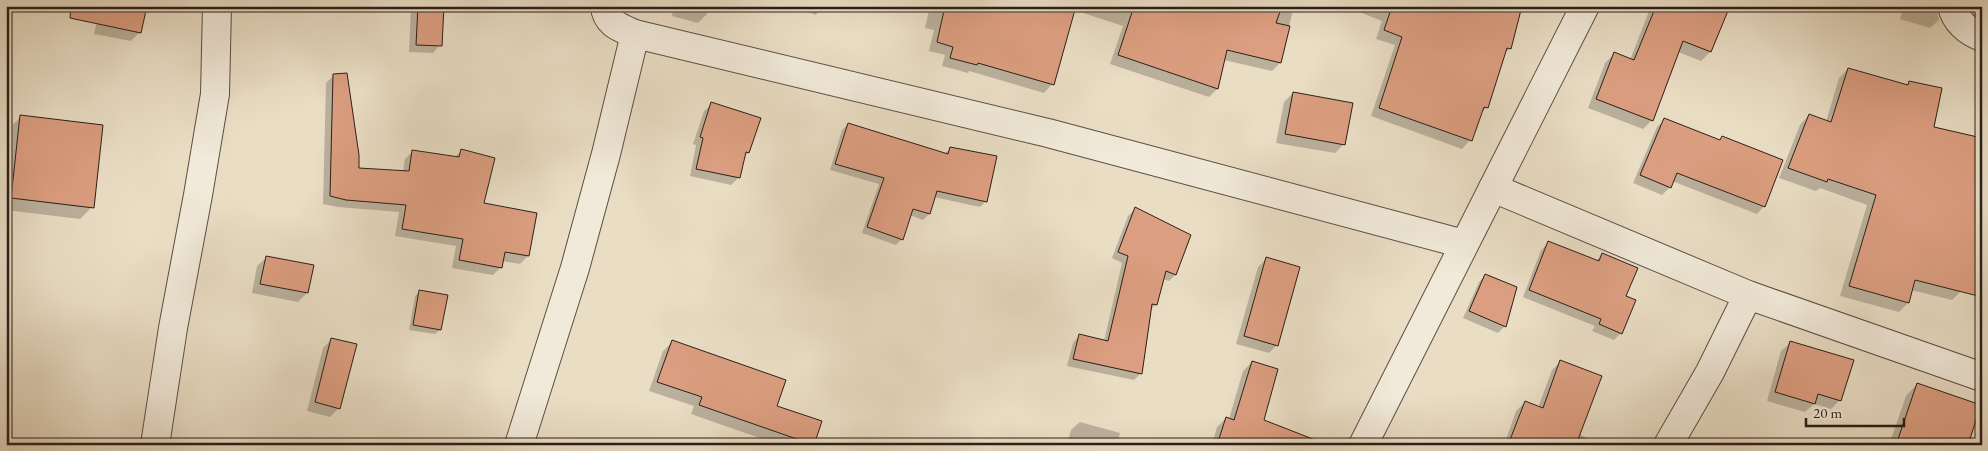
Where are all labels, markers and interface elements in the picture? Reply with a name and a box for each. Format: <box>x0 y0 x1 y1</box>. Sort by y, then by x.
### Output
scale bar <box>1806 396 1903 428</box>
text: 20 m <box>1813 403 1842 422</box>

